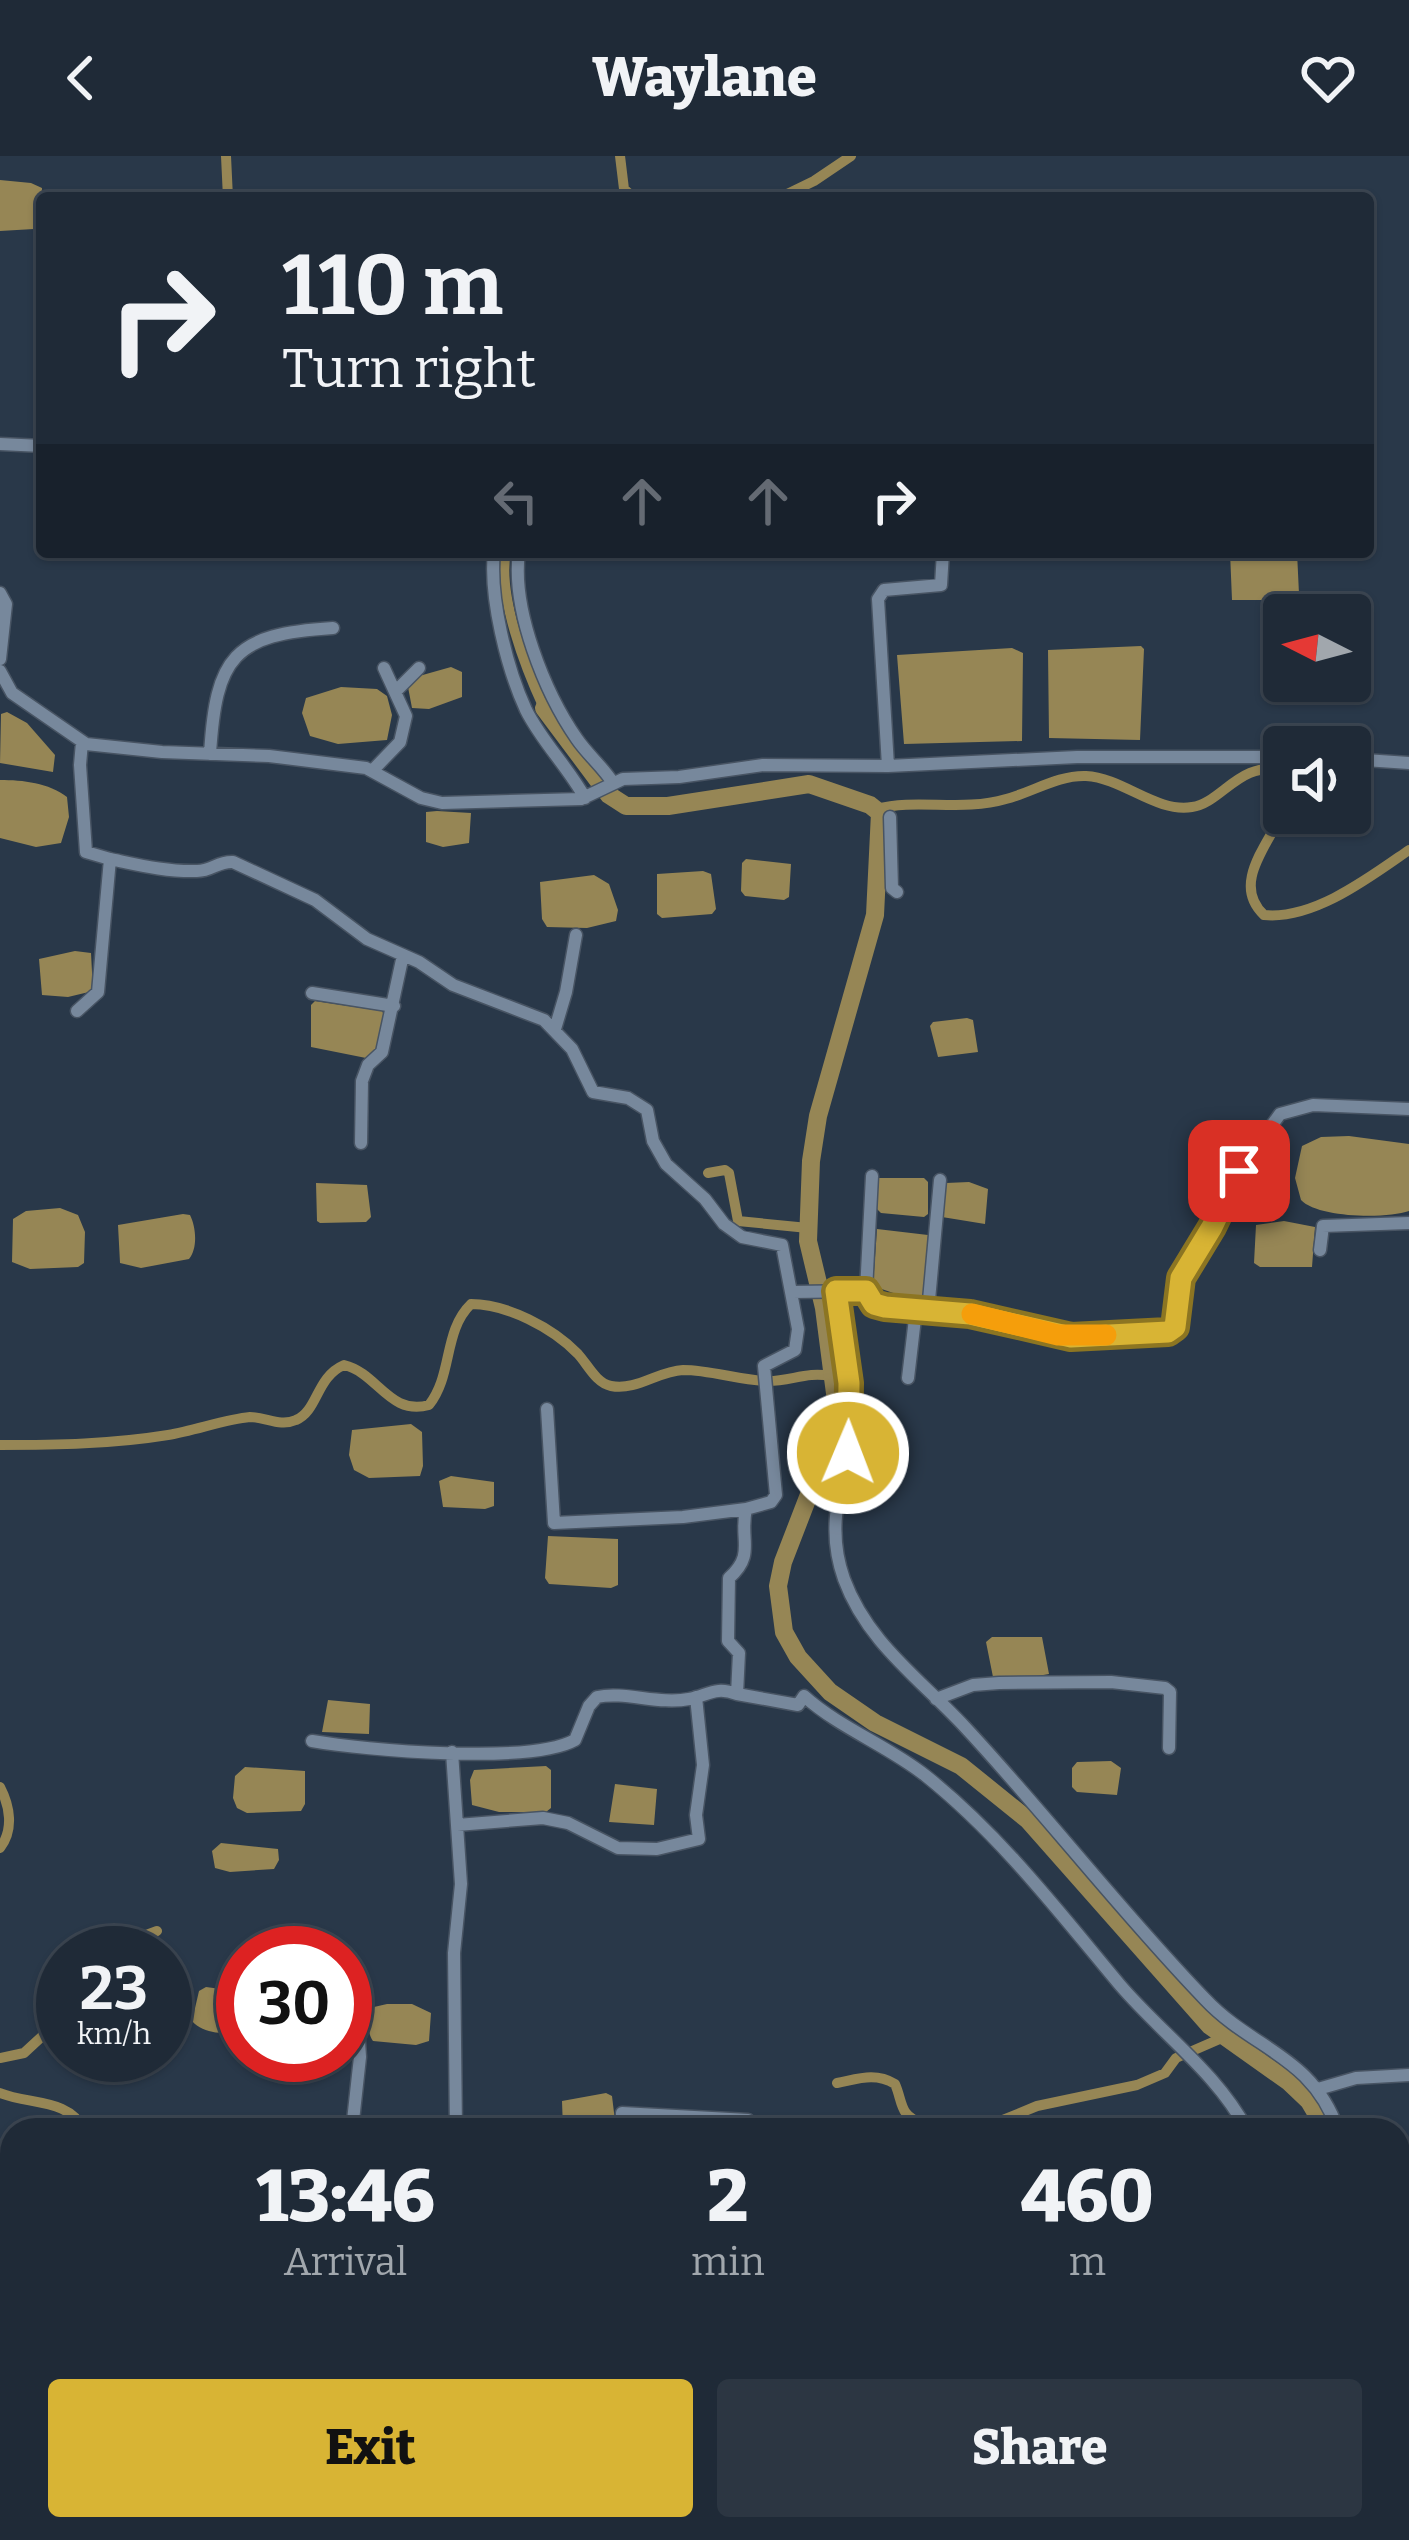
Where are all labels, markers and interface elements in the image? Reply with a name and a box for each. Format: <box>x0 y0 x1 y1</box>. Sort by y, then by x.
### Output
icon: back <box>48 45 114 111</box>
icon: heart <box>1295 45 1361 111</box>
text: Waylane <box>592 46 817 110</box>
text: 110 m <box>282 235 503 336</box>
icon: right <box>84 240 240 396</box>
text: Turn right <box>282 337 536 401</box>
icon: left <box>483 468 549 534</box>
icon: ahead <box>609 468 675 534</box>
icon: ahead <box>735 468 801 534</box>
icon: right <box>861 468 927 534</box>
north arrow <box>1263 594 1371 702</box>
map controls <box>1263 594 1371 834</box>
button: sound <box>1263 726 1371 834</box>
pin <box>1188 1120 1290 1222</box>
icon: arrive <box>1206 1138 1272 1204</box>
position arrow <box>785 1390 911 1516</box>
speed limit sign: 30 <box>216 1926 372 2082</box>
text: 23 <box>80 1953 148 2025</box>
text: km/h <box>77 2016 151 2052</box>
text: 13:46 <box>256 2154 435 2240</box>
text: 2 <box>707 2154 748 2240</box>
text: 460 <box>1021 2154 1154 2240</box>
text: Arrival <box>284 2239 407 2285</box>
text: min <box>691 2239 765 2285</box>
text: m <box>1069 2239 1106 2285</box>
button: Exit <box>48 2379 693 2517</box>
button: Share <box>717 2379 1362 2517</box>

